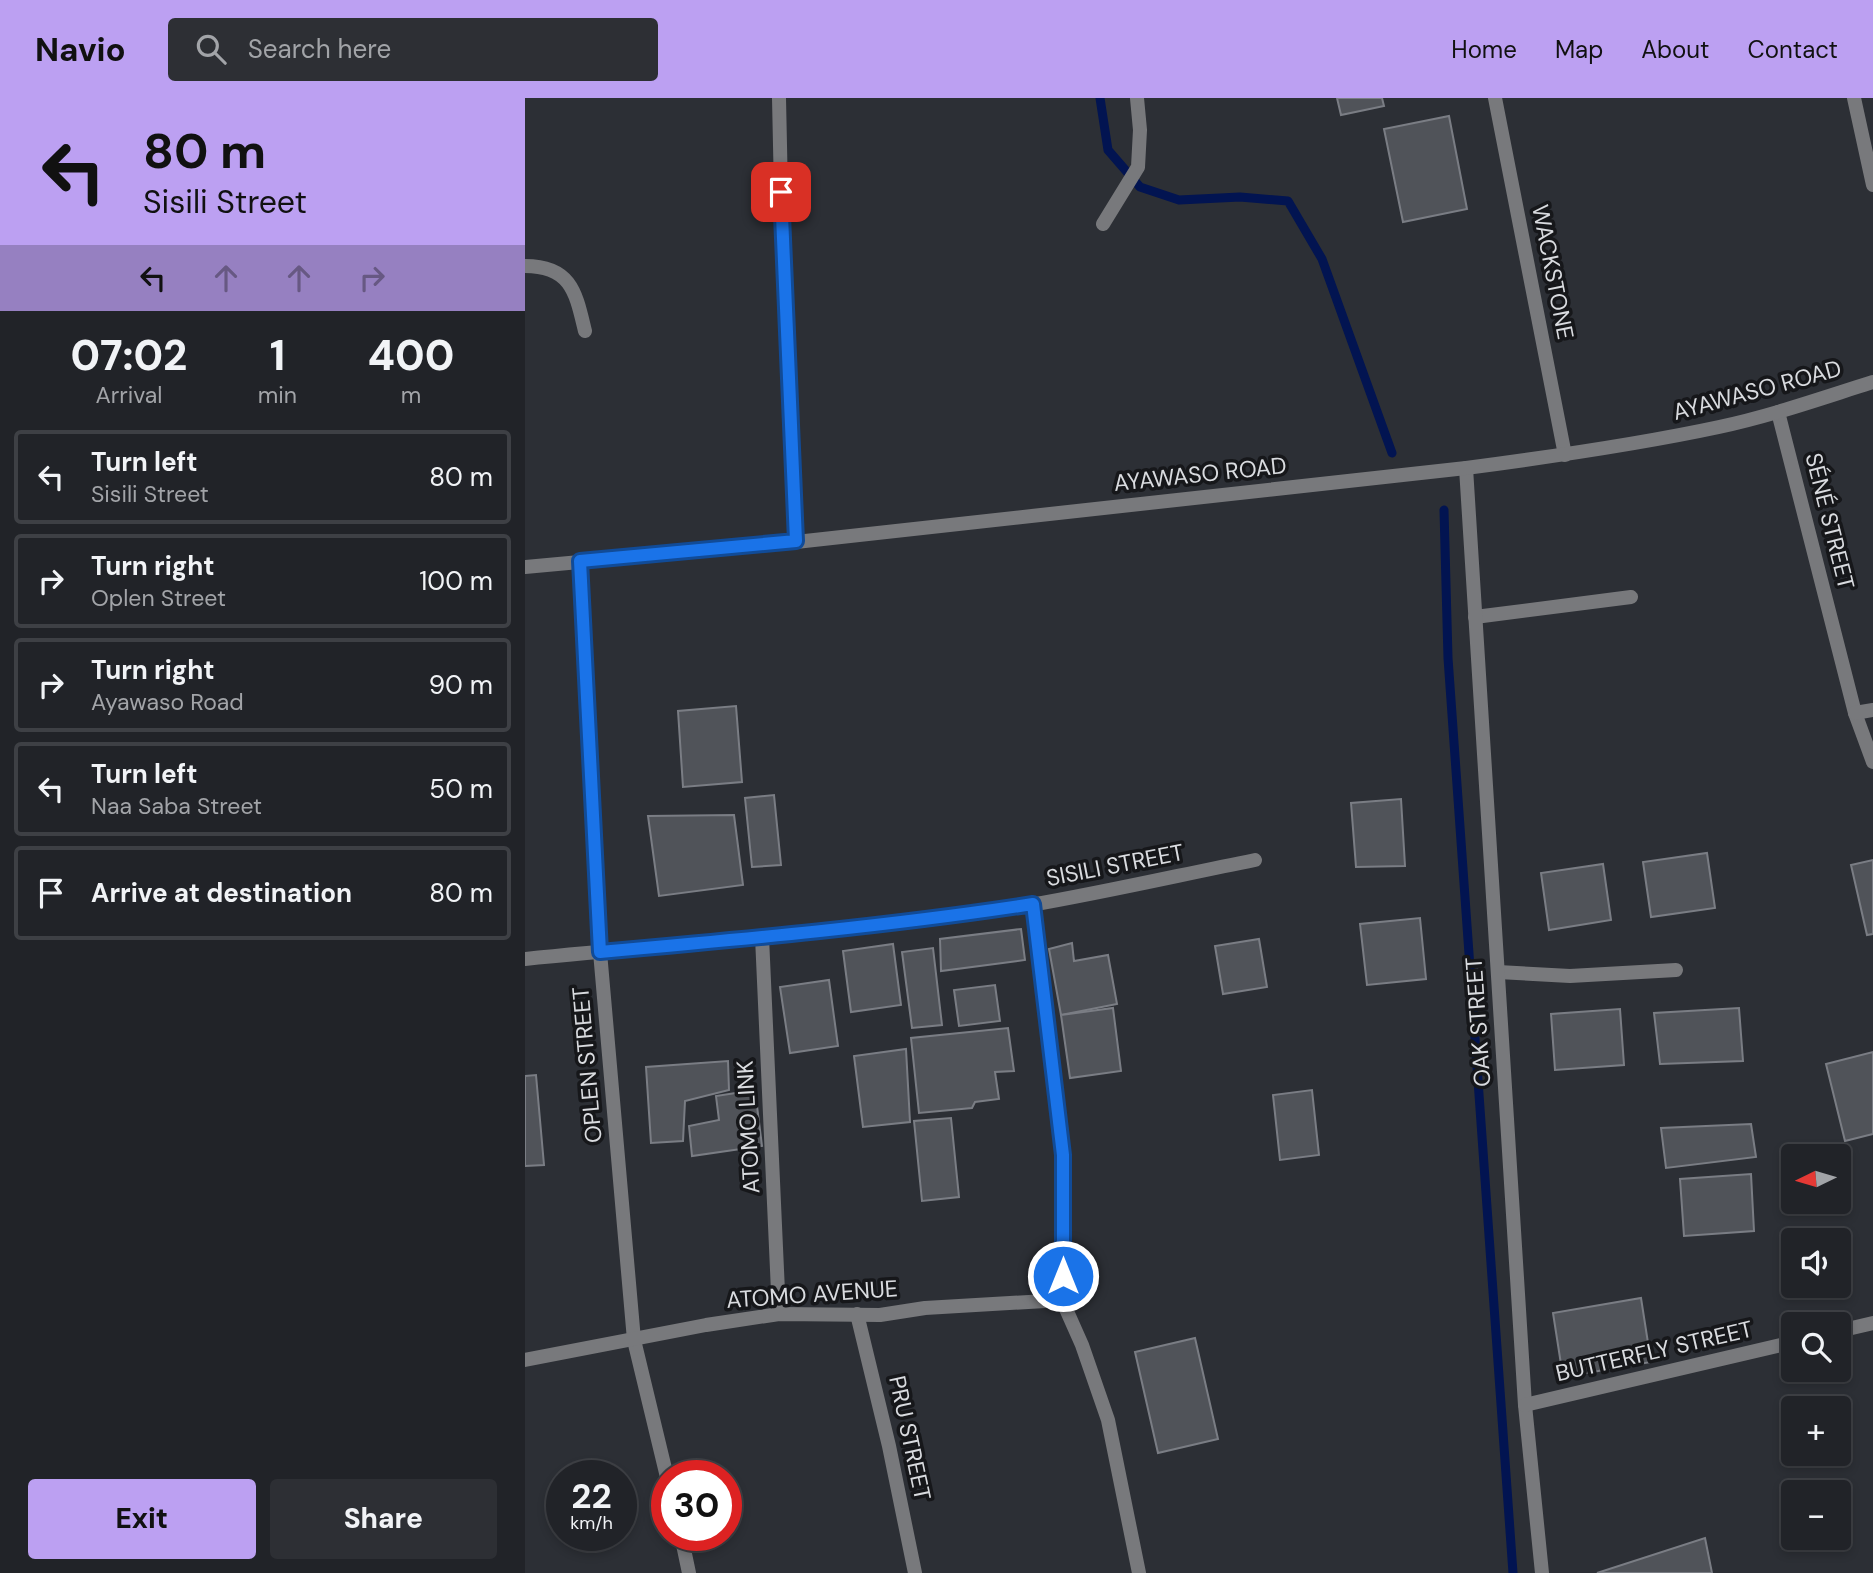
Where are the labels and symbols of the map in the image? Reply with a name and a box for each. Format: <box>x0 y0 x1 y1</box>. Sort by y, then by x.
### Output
pin <box>751 162 811 222</box>
street label: WACKSTONE <box>1525 202 1581 342</box>
street label: AYAWASO ROAD <box>1669 353 1845 427</box>
street label: AYAWASO ROAD <box>1112 450 1288 498</box>
street label: SÉNÉ STREET <box>1799 450 1861 593</box>
street label: SISILI STREET <box>1044 837 1186 893</box>
street label: OAK STREET <box>1459 956 1497 1088</box>
street label: OPLEN STREET <box>565 986 609 1144</box>
street label: ATOMO LINK <box>730 1060 766 1194</box>
north arrow <box>1781 1144 1851 1214</box>
position arrow <box>1026 1239 1100 1313</box>
street label: ATOMO AVENUE <box>725 1273 899 1315</box>
street label: BUTTERFLY STREET <box>1553 1314 1756 1388</box>
street label: PRU STREET <box>882 1373 938 1503</box>
speed limit sign: 30 <box>651 1460 742 1551</box>

